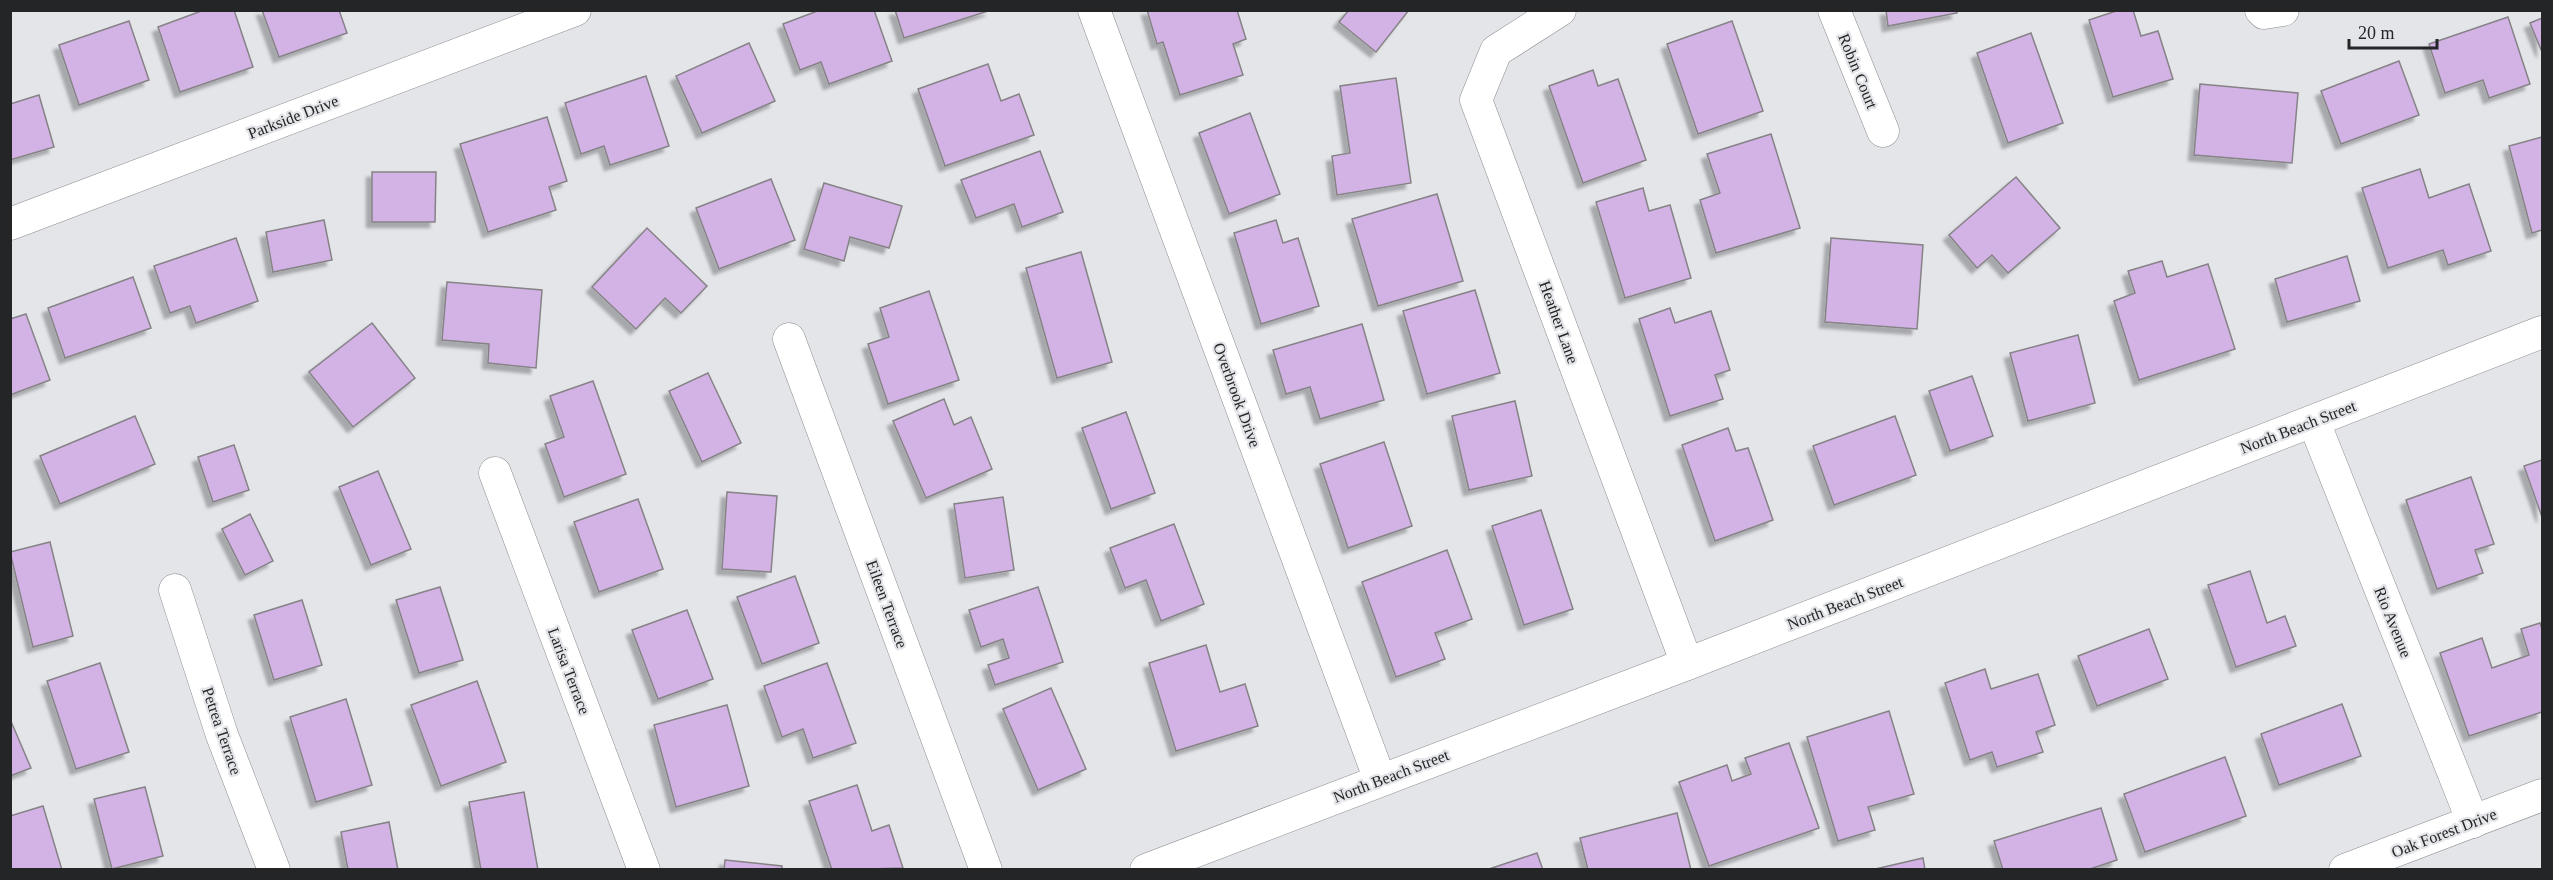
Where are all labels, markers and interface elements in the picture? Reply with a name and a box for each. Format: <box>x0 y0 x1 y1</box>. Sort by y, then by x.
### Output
scale bar <box>2349 12 2438 50</box>
text: 20 m <box>2358 23 2395 43</box>
street label: Robin Court <box>1835 31 1881 112</box>
street label: Parkside Drive <box>245 92 341 142</box>
street label: Heather Lane <box>1536 278 1582 366</box>
street label: Overbrook Drive <box>1210 341 1264 449</box>
street label: North Beach Street <box>2238 397 2359 457</box>
street label: Eileen Terrace <box>863 558 911 650</box>
street label: North Beach Street <box>1785 573 1906 633</box>
street label: Rio Avenue <box>2371 584 2415 660</box>
street label: Larisa Terrace <box>545 625 593 717</box>
street label: Petrea Terrace <box>199 685 245 777</box>
street label: North Beach Street <box>1331 746 1452 806</box>
street label: Oak Forest Drive <box>2389 805 2499 861</box>

